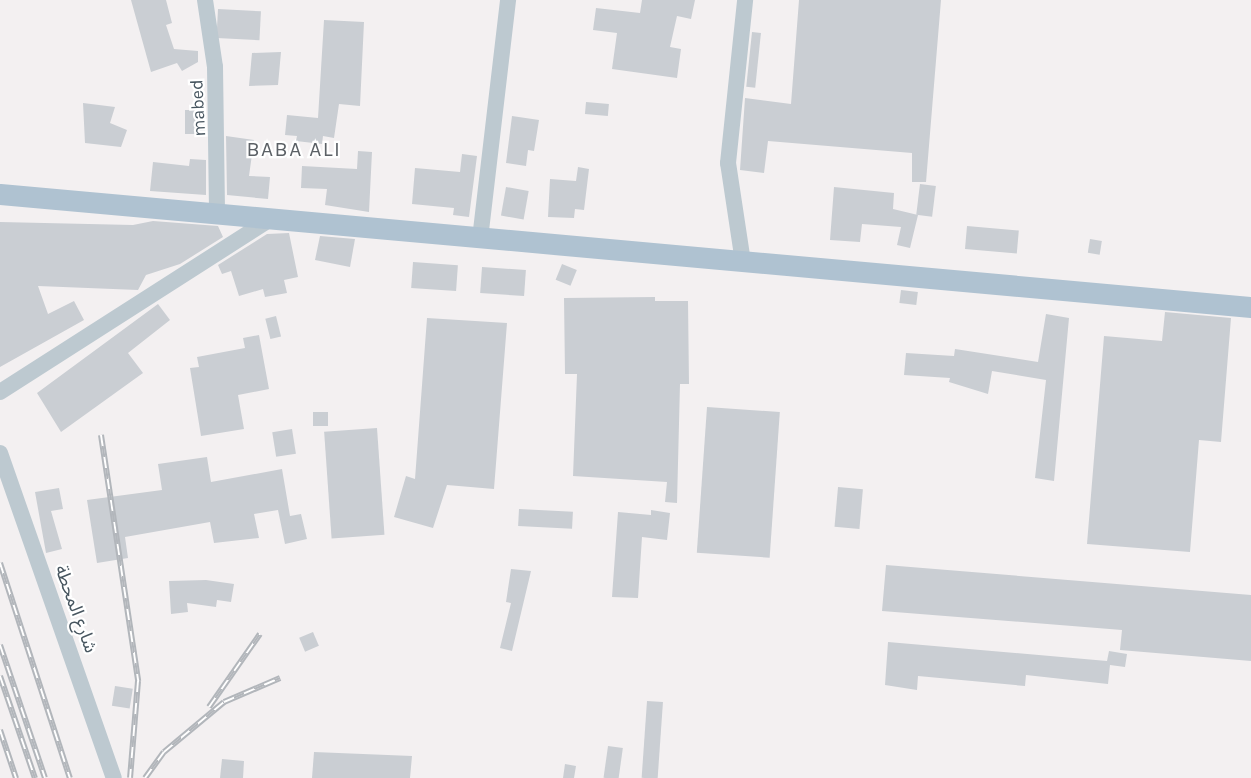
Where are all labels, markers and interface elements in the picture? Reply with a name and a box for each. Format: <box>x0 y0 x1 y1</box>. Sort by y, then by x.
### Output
street label: mabed <box>186 79 210 137</box>
district label: BABA ALI <box>247 136 341 162</box>
street label: شارع المحطة <box>50 562 102 656</box>

